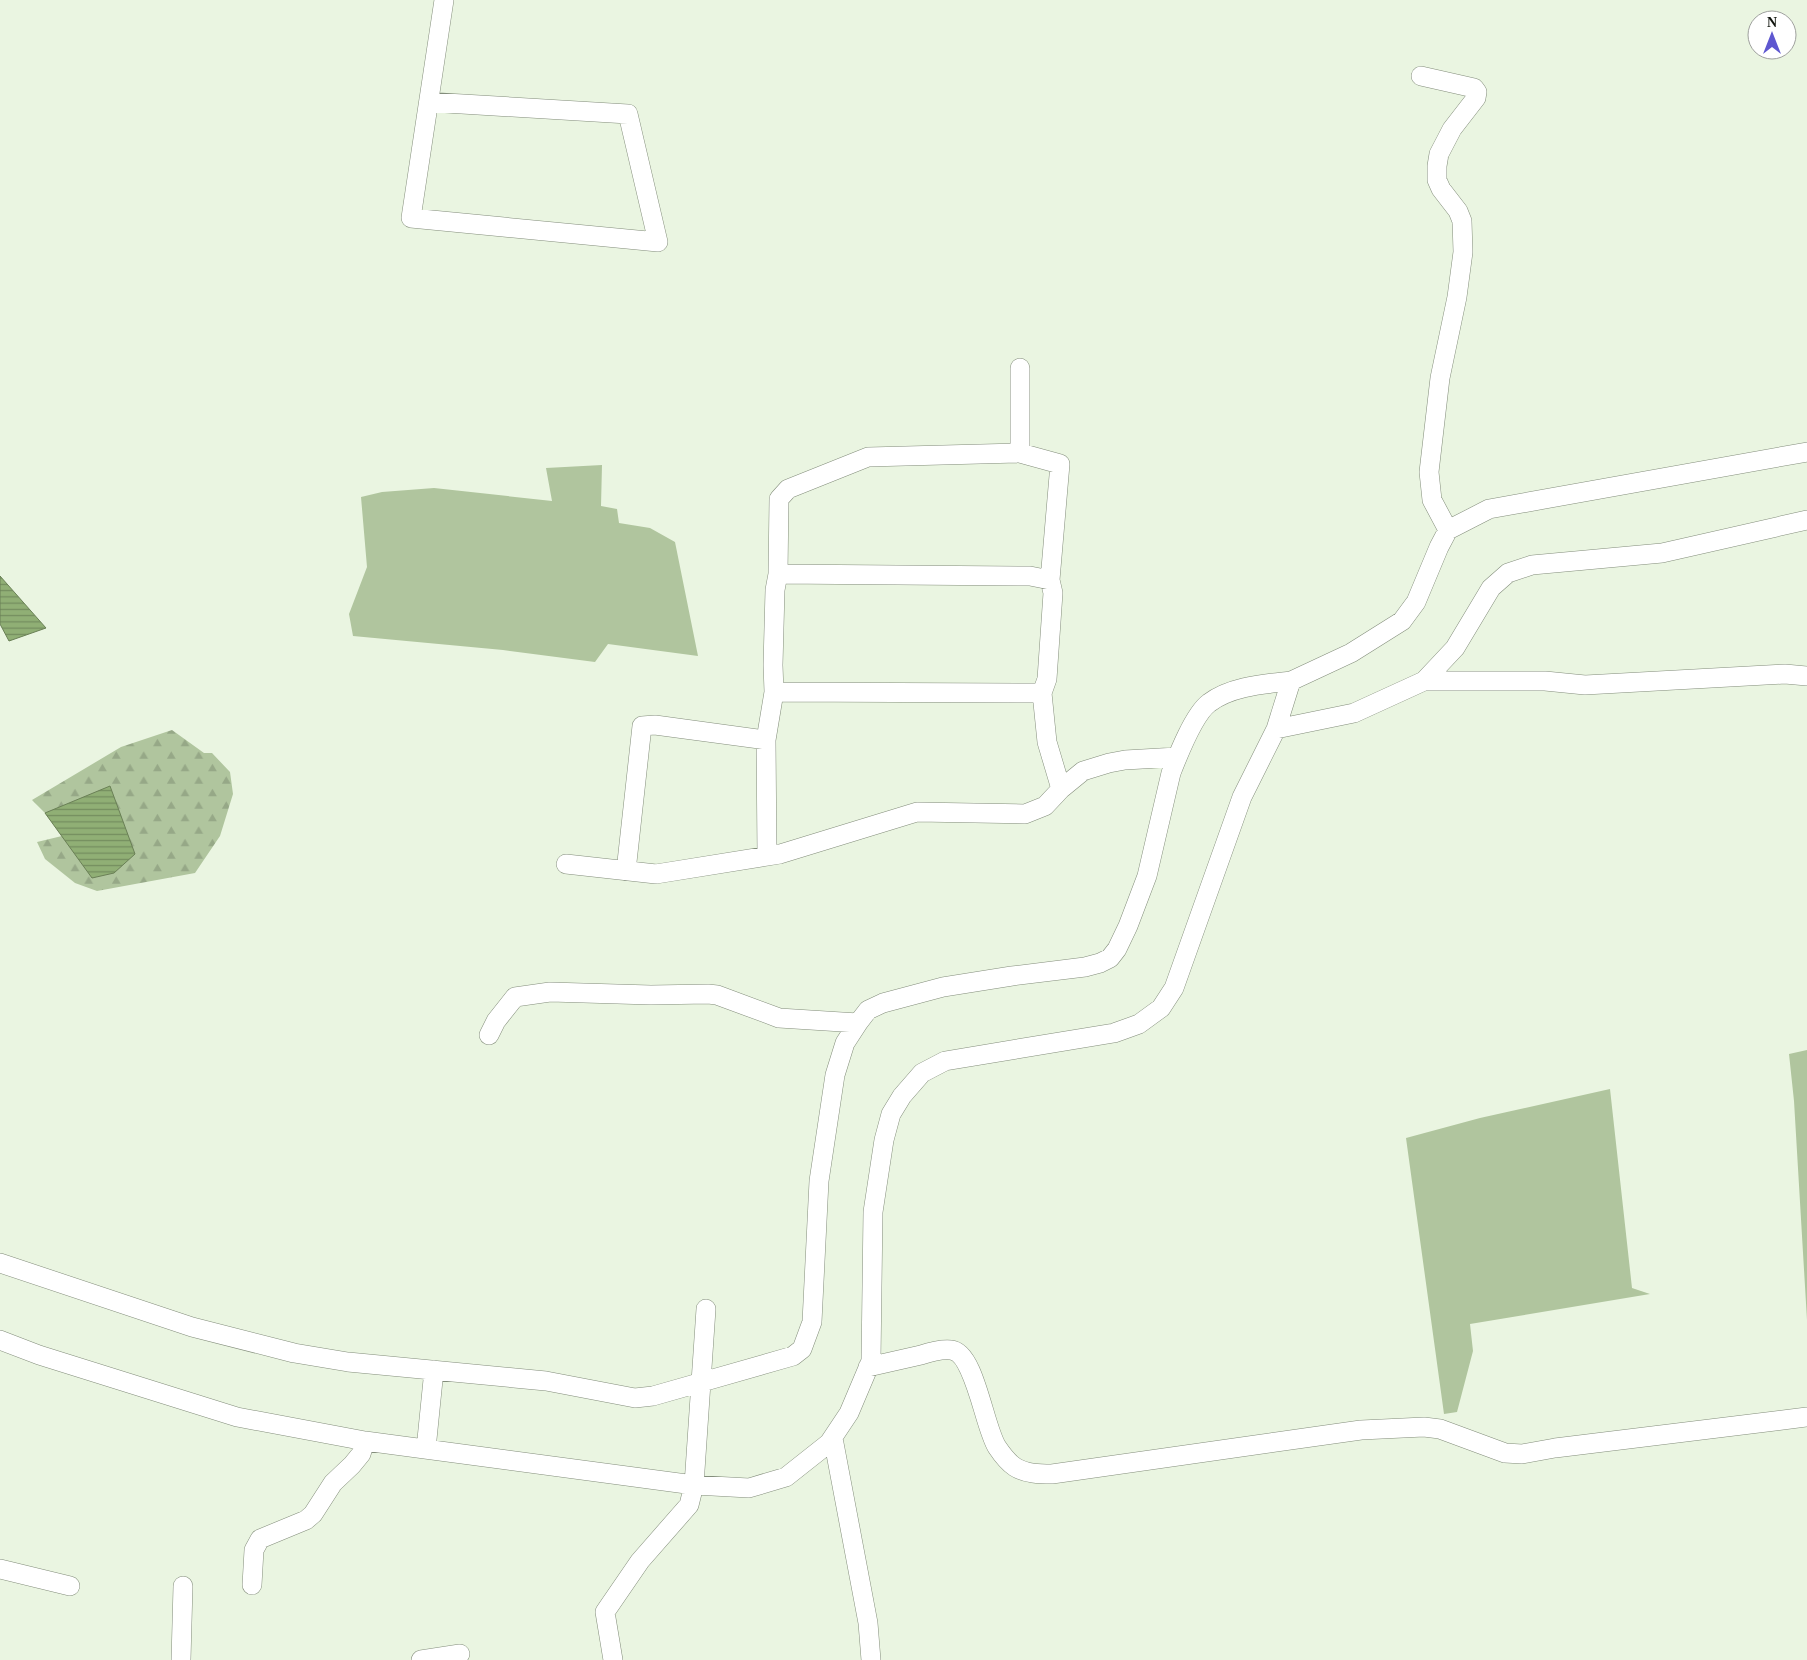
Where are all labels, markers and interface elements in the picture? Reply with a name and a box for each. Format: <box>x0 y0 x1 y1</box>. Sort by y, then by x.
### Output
north arrow <box>1747 10 1797 60</box>
text: N <box>1767 15 1777 30</box>

